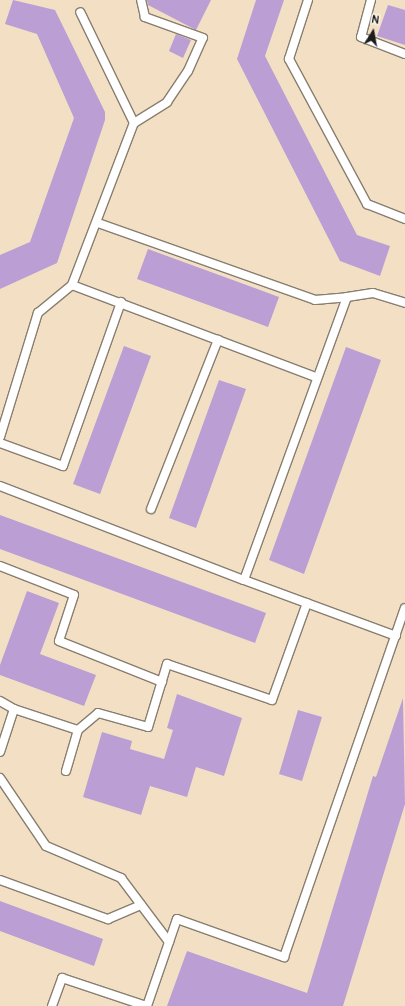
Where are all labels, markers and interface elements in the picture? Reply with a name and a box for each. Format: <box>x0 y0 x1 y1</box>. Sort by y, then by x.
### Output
north arrow <box>353 12 393 52</box>
text: N <box>370 13 380 27</box>

